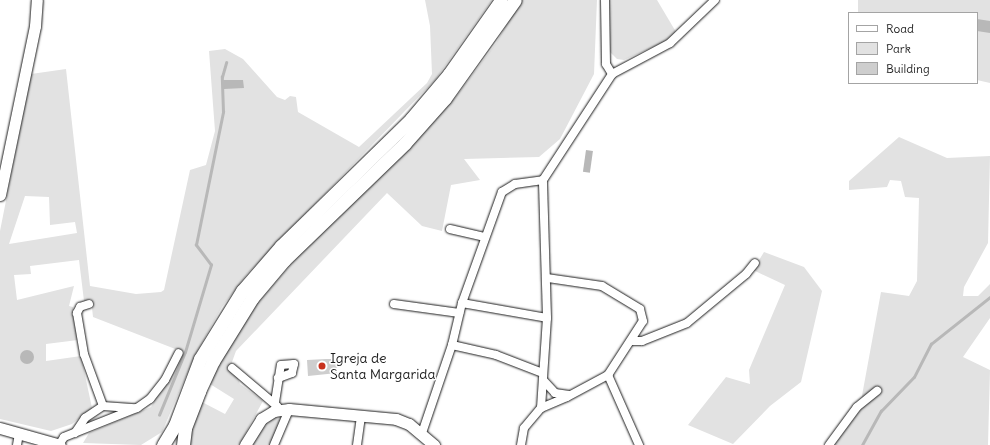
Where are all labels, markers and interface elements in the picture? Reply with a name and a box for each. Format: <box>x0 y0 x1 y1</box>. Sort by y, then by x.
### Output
legend <box>848 12 978 84</box>
text: Road <box>886 21 914 36</box>
text: Park <box>886 41 911 56</box>
text: Building <box>886 61 930 76</box>
place label: Igreja de Santa Margarida <box>330 350 435 382</box>
marker: Igreja de Santa Margarida <box>317 361 327 371</box>

